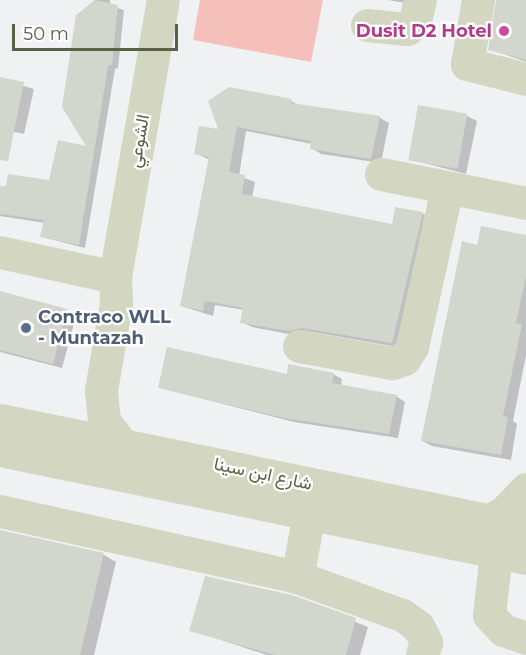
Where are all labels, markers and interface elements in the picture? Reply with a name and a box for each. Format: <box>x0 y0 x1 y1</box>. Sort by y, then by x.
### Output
scale bar <box>15 12 182 50</box>
place label: Dusit D2 Hotel <box>356 20 492 42</box>
text: 50 m <box>23 23 69 45</box>
marker: Dusit D2 Hotel <box>497 24 511 38</box>
street label: الشوعي <box>124 113 154 169</box>
place label: Contraco WLL - Muntazah <box>38 307 171 350</box>
marker: Contraco WLL - Muntazah <box>19 321 33 335</box>
street label: شارع ابن سينا <box>212 453 314 495</box>

